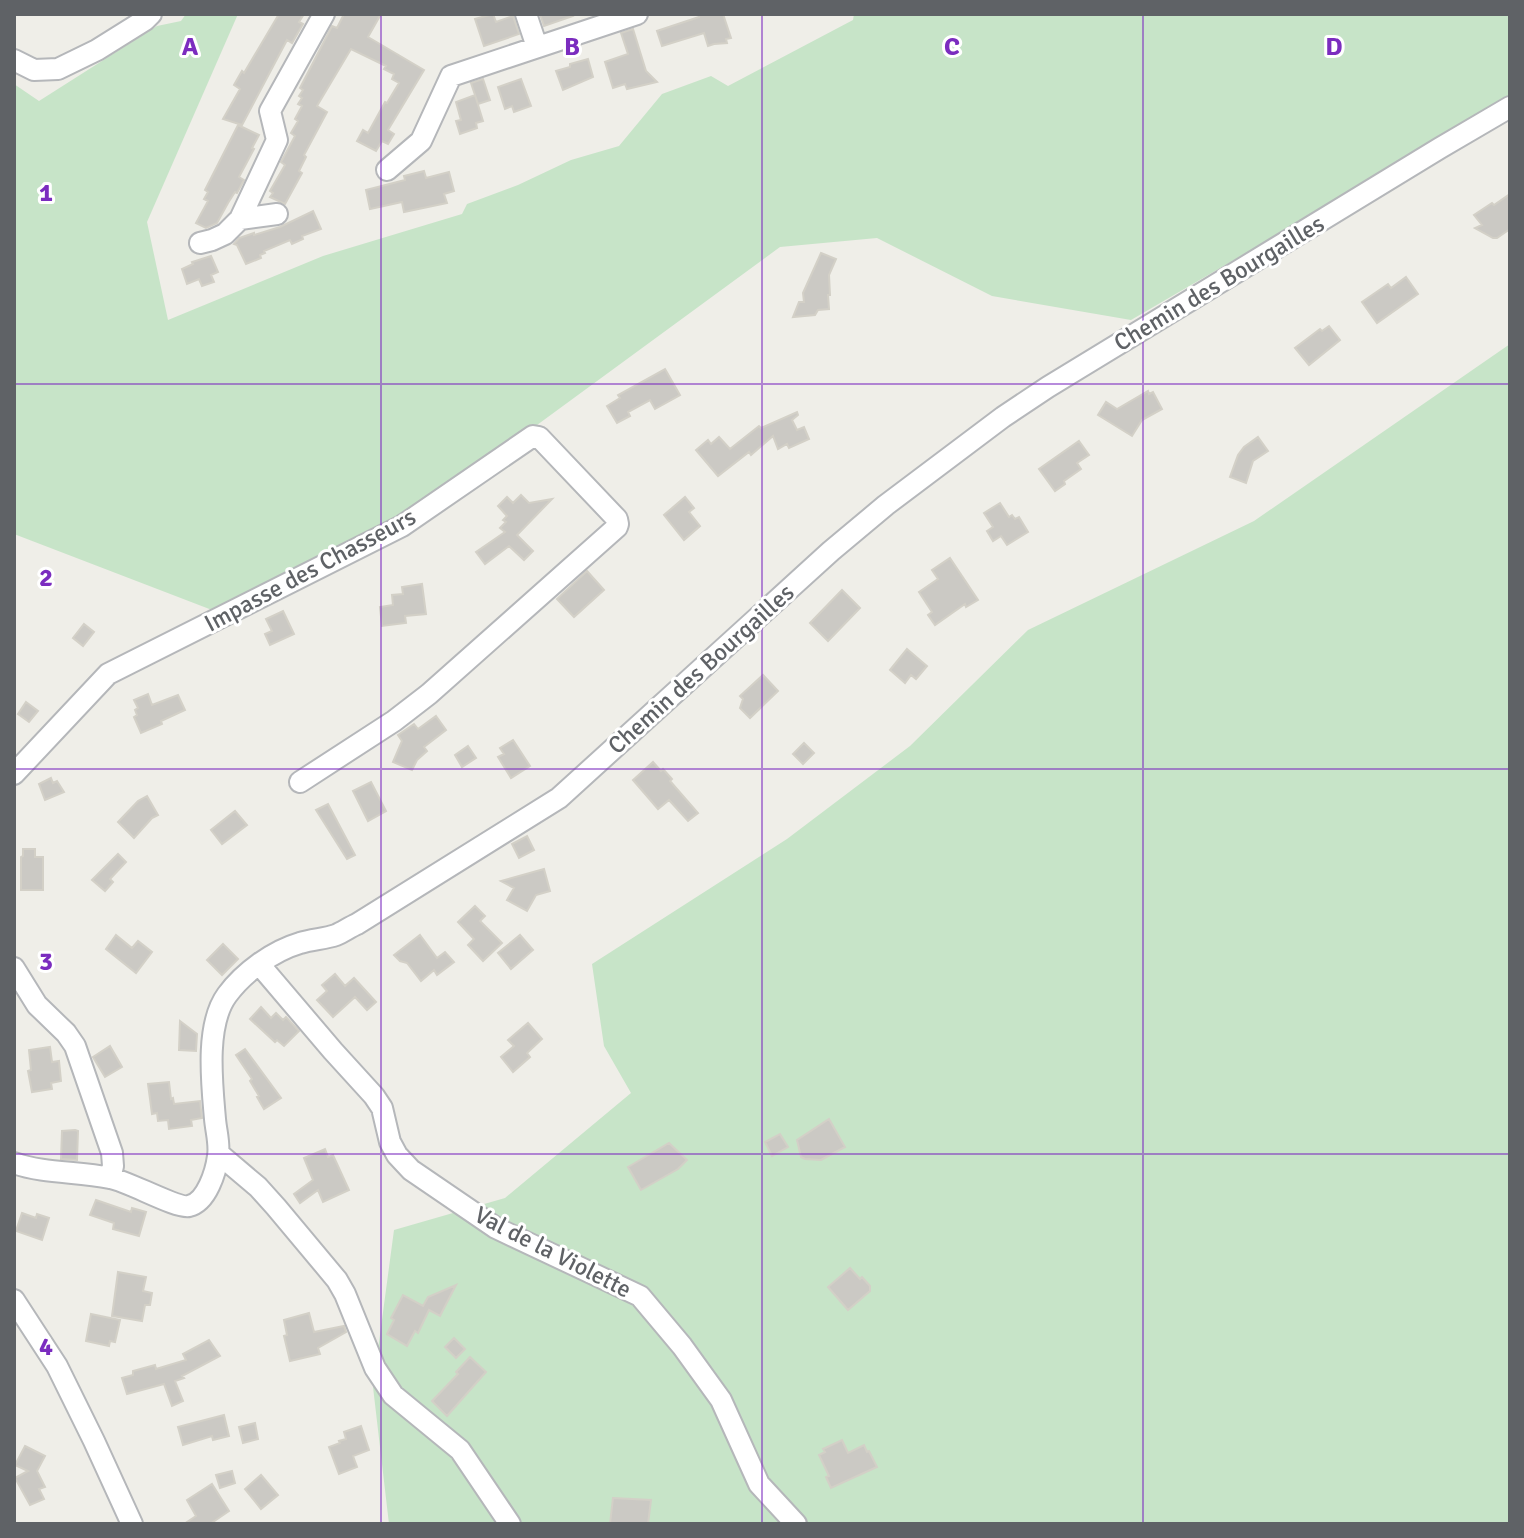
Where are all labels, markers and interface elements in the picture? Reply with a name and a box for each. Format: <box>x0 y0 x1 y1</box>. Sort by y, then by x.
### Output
text: A <box>182 31 199 63</box>
text: B <box>564 31 580 63</box>
text: C <box>944 31 960 63</box>
text: D <box>1325 31 1343 63</box>
text: 1 <box>39 177 53 209</box>
street label: Chemin des Bourgailles <box>1108 208 1330 358</box>
street label: Impasse des Chasseurs <box>199 502 421 638</box>
text: 2 <box>39 562 53 594</box>
street label: Chemin des Bourgailles <box>602 577 800 761</box>
text: 3 <box>39 946 53 978</box>
street label: Val de la Violette <box>470 1200 636 1304</box>
text: 4 <box>39 1331 53 1363</box>

